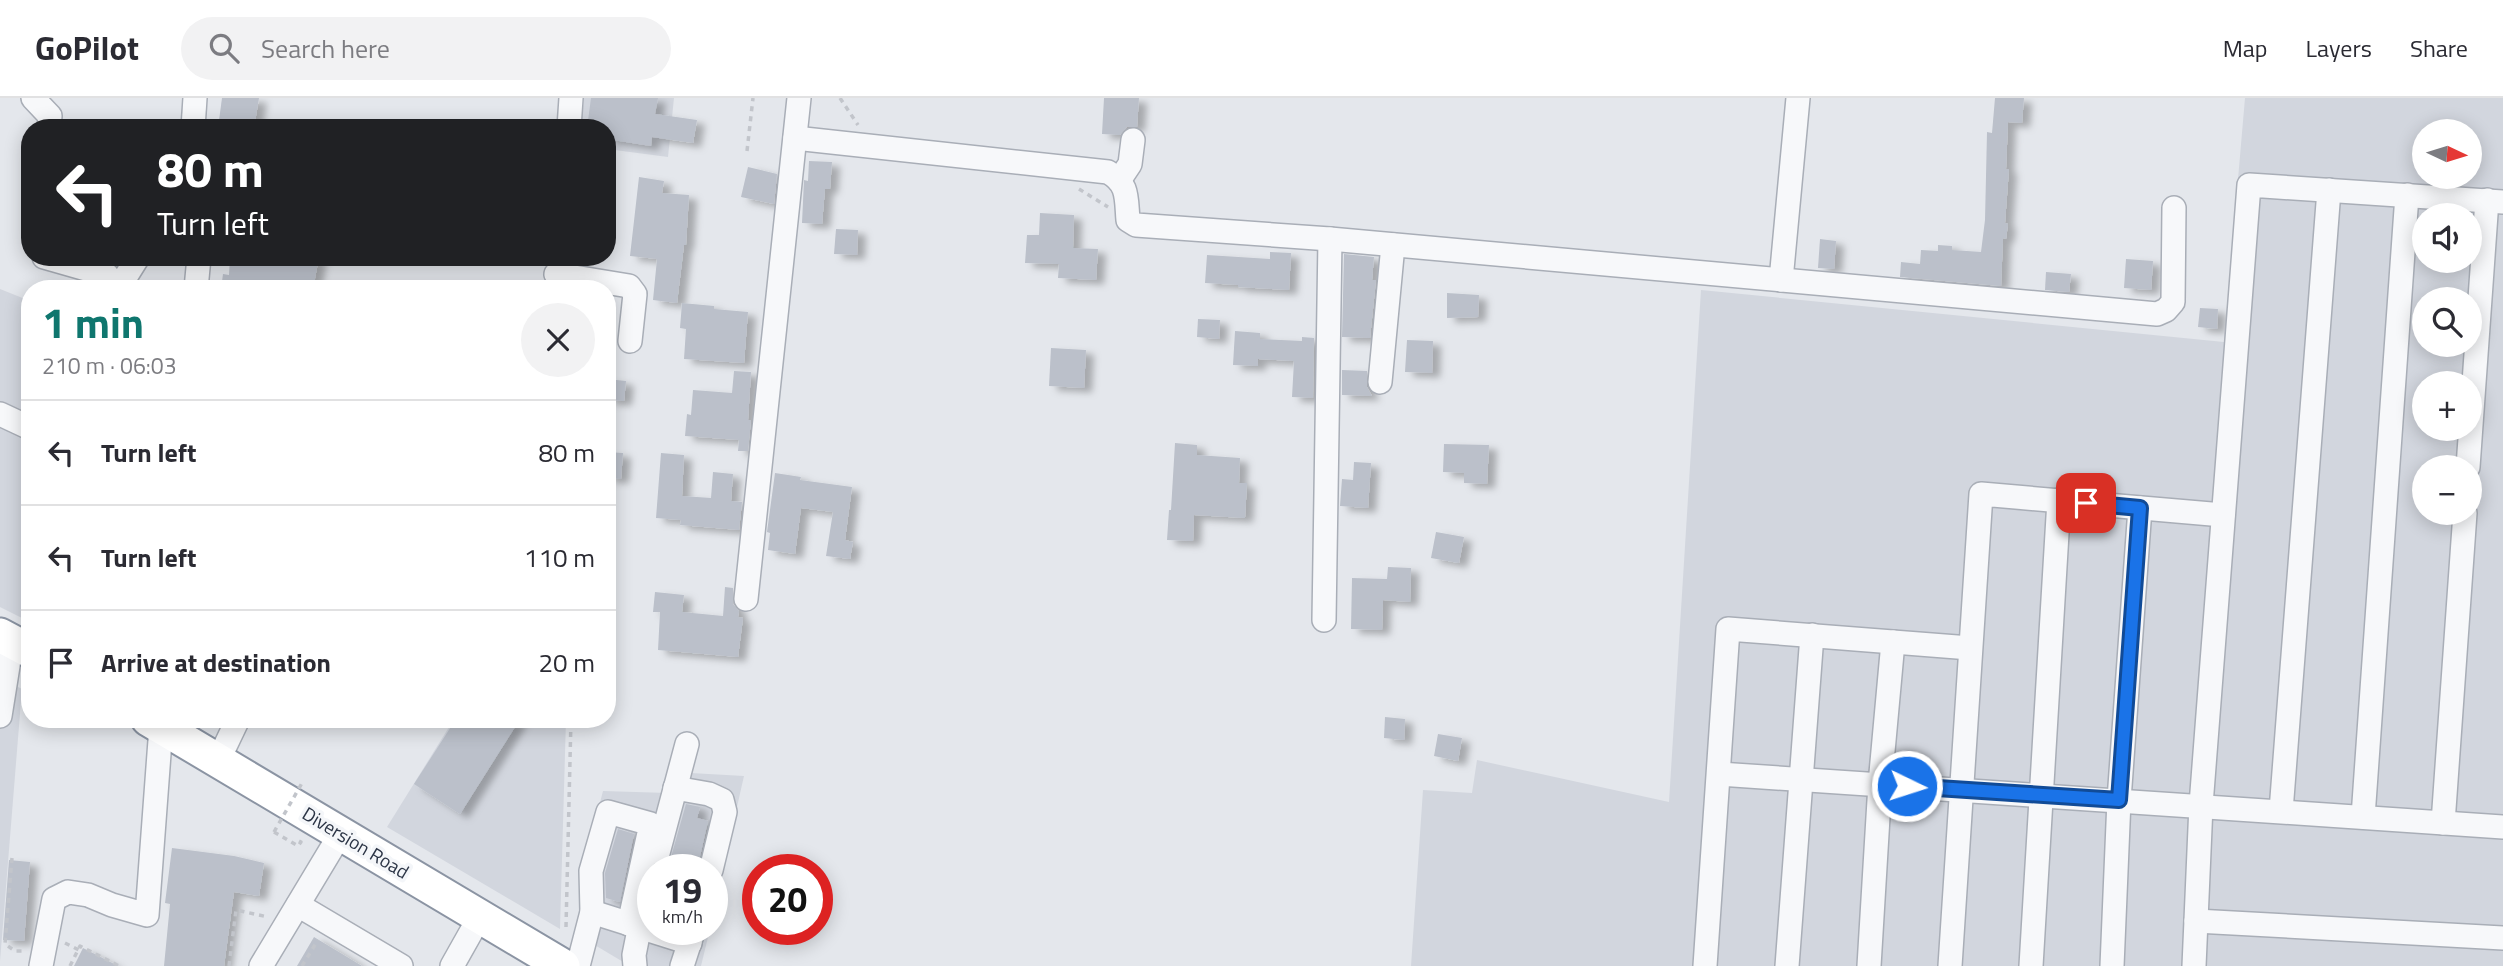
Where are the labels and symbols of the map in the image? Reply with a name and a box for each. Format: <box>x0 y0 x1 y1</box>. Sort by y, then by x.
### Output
north arrow <box>2412 119 2482 189</box>
pin <box>2056 473 2116 533</box>
position arrow <box>1870 749 1944 823</box>
street label: Diversion Road <box>297 799 415 885</box>
speed limit sign: 20 <box>742 854 833 945</box>

